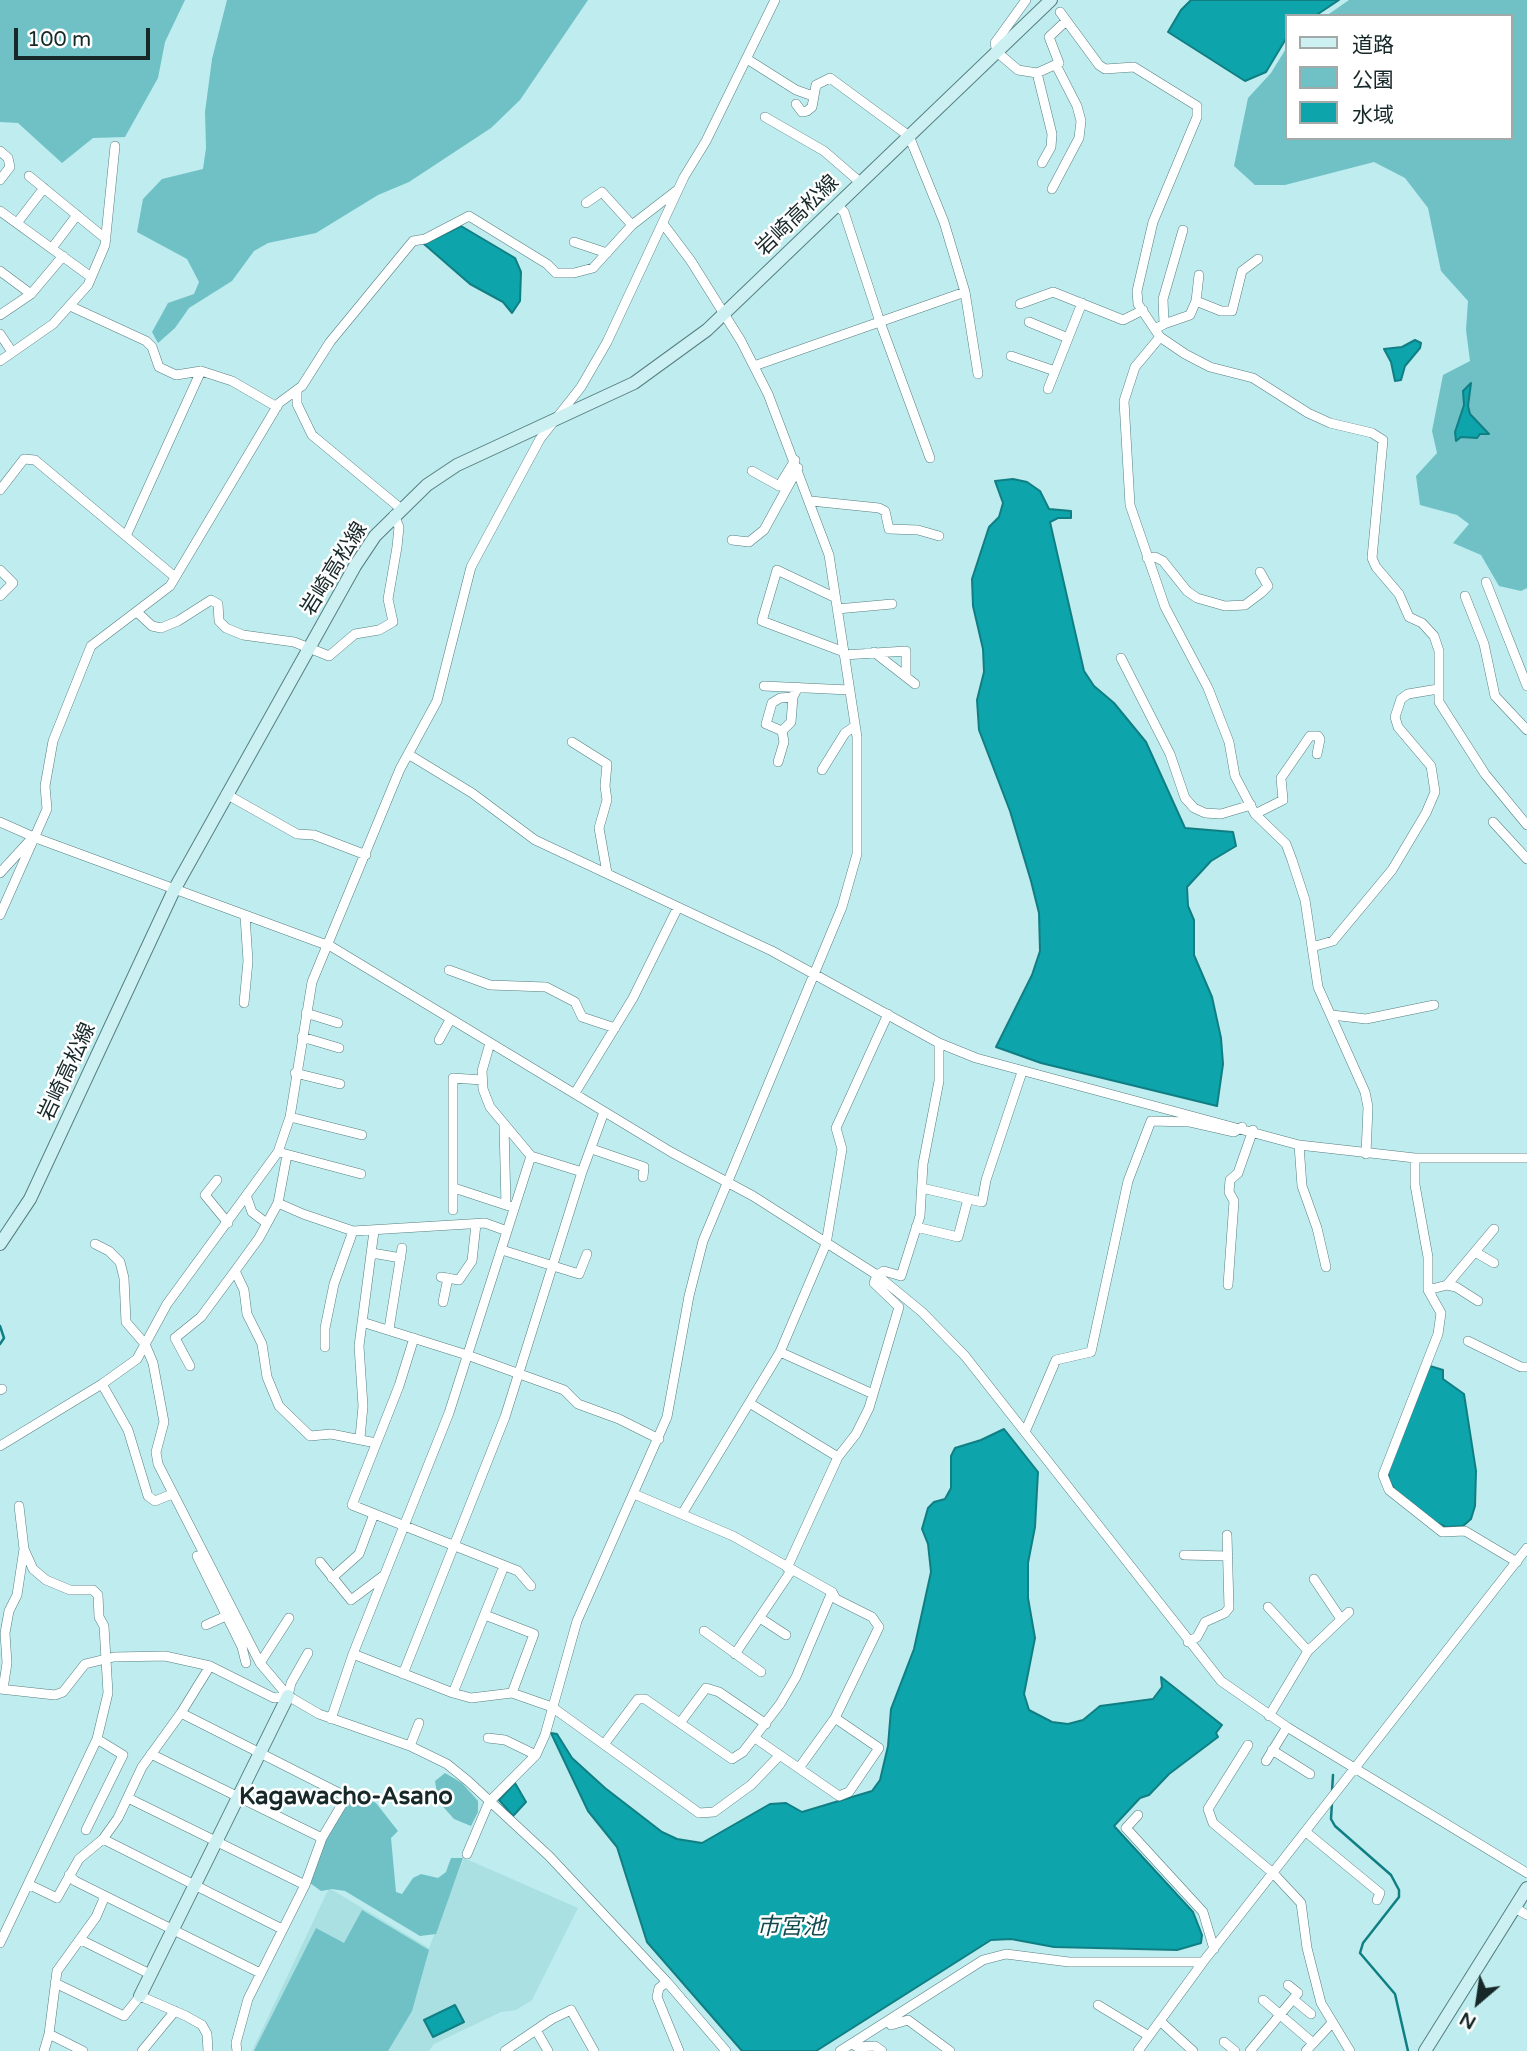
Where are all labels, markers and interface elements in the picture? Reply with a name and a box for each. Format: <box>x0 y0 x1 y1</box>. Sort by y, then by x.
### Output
scale bar <box>18 14 154 58</box>
legend <box>1286 14 1513 140</box>
text: 100 m <box>27 27 91 52</box>
text: 道路 <box>1352 33 1394 58</box>
text: 公園 <box>1352 68 1394 93</box>
text: 水域 <box>1352 103 1394 128</box>
street label: 岩崎高松線 <box>751 170 845 262</box>
street label: 岩崎高松線 <box>296 518 374 620</box>
street label: 岩崎高松線 <box>34 1019 102 1125</box>
district label: Kagawacho-Asano <box>239 1784 453 1812</box>
water label: 市宮池 <box>757 1914 825 1942</box>
north arrow <box>1443 1967 1513 2037</box>
text: N <box>1456 2007 1480 2034</box>

